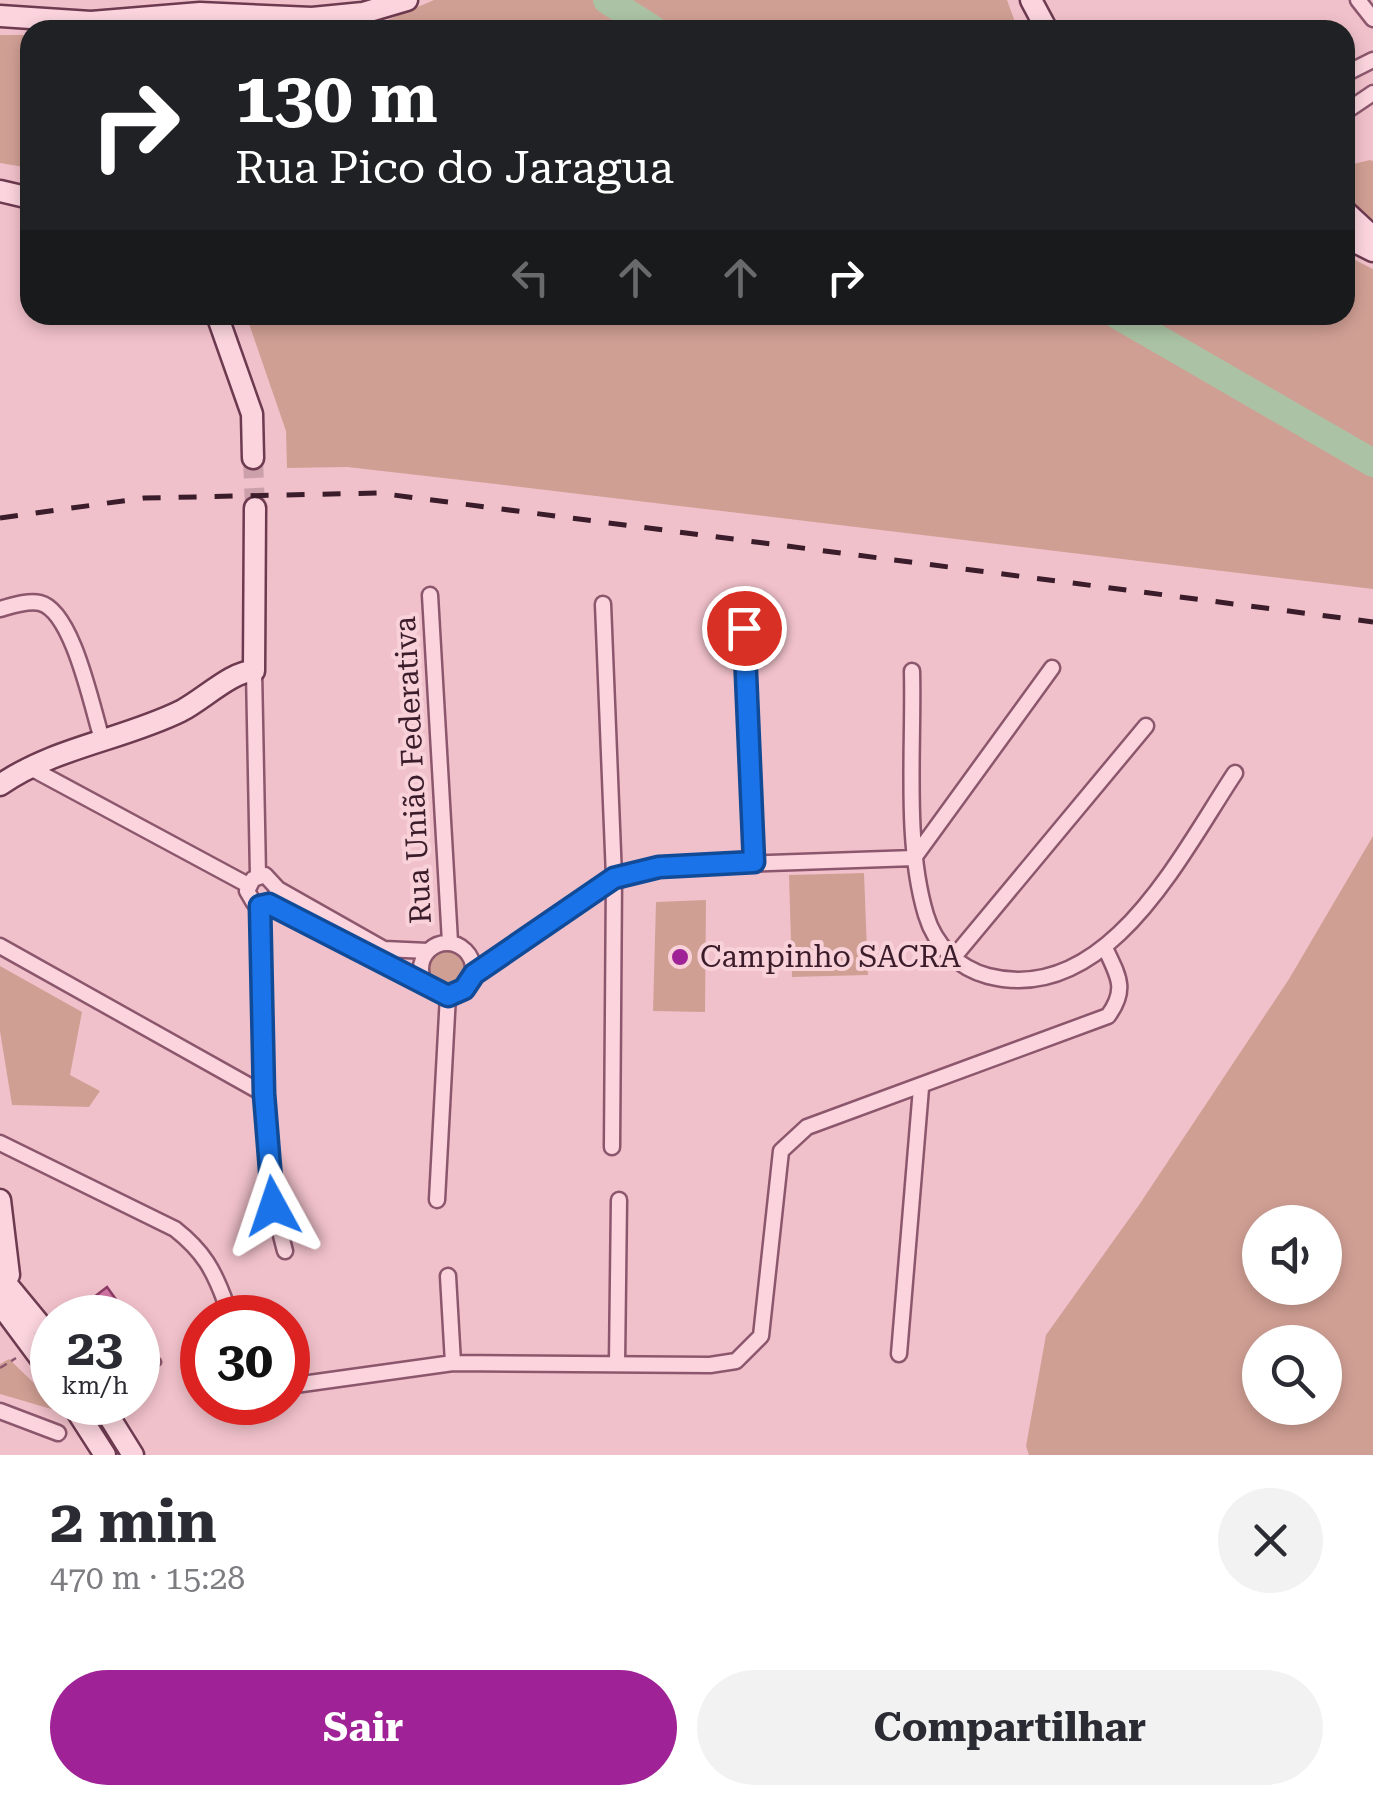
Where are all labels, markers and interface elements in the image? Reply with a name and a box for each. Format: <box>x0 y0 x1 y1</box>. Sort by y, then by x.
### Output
text: 130 m <box>235 57 438 139</box>
icon: right <box>70 60 200 190</box>
text: Rua Pico do Jaragua <box>235 141 674 194</box>
icon: left <box>503 250 558 305</box>
icon: ahead <box>608 250 663 305</box>
icon: ahead <box>713 250 768 305</box>
icon: right <box>818 250 873 305</box>
pin <box>702 586 787 671</box>
icon: arrive <box>717 601 772 656</box>
street label: Rua União Federativa <box>387 615 438 925</box>
place label: Campinho SACRA <box>700 939 961 974</box>
marker: Campinho SACRA <box>669 946 691 968</box>
position arrow <box>221 1154 325 1258</box>
map controls <box>1242 1205 1342 1425</box>
button: sound <box>1242 1205 1342 1305</box>
speed limit sign: 30 <box>180 1295 310 1425</box>
text: 23 <box>67 1319 123 1377</box>
button: search <box>1242 1325 1342 1425</box>
text: km/h <box>62 1371 128 1400</box>
text: 2 min <box>50 1486 217 1557</box>
button: close <box>1218 1488 1323 1593</box>
text: 470 m · 15:28 <box>50 1559 245 1597</box>
button: Sair <box>50 1670 677 1785</box>
button: Compartilhar <box>697 1670 1323 1785</box>

